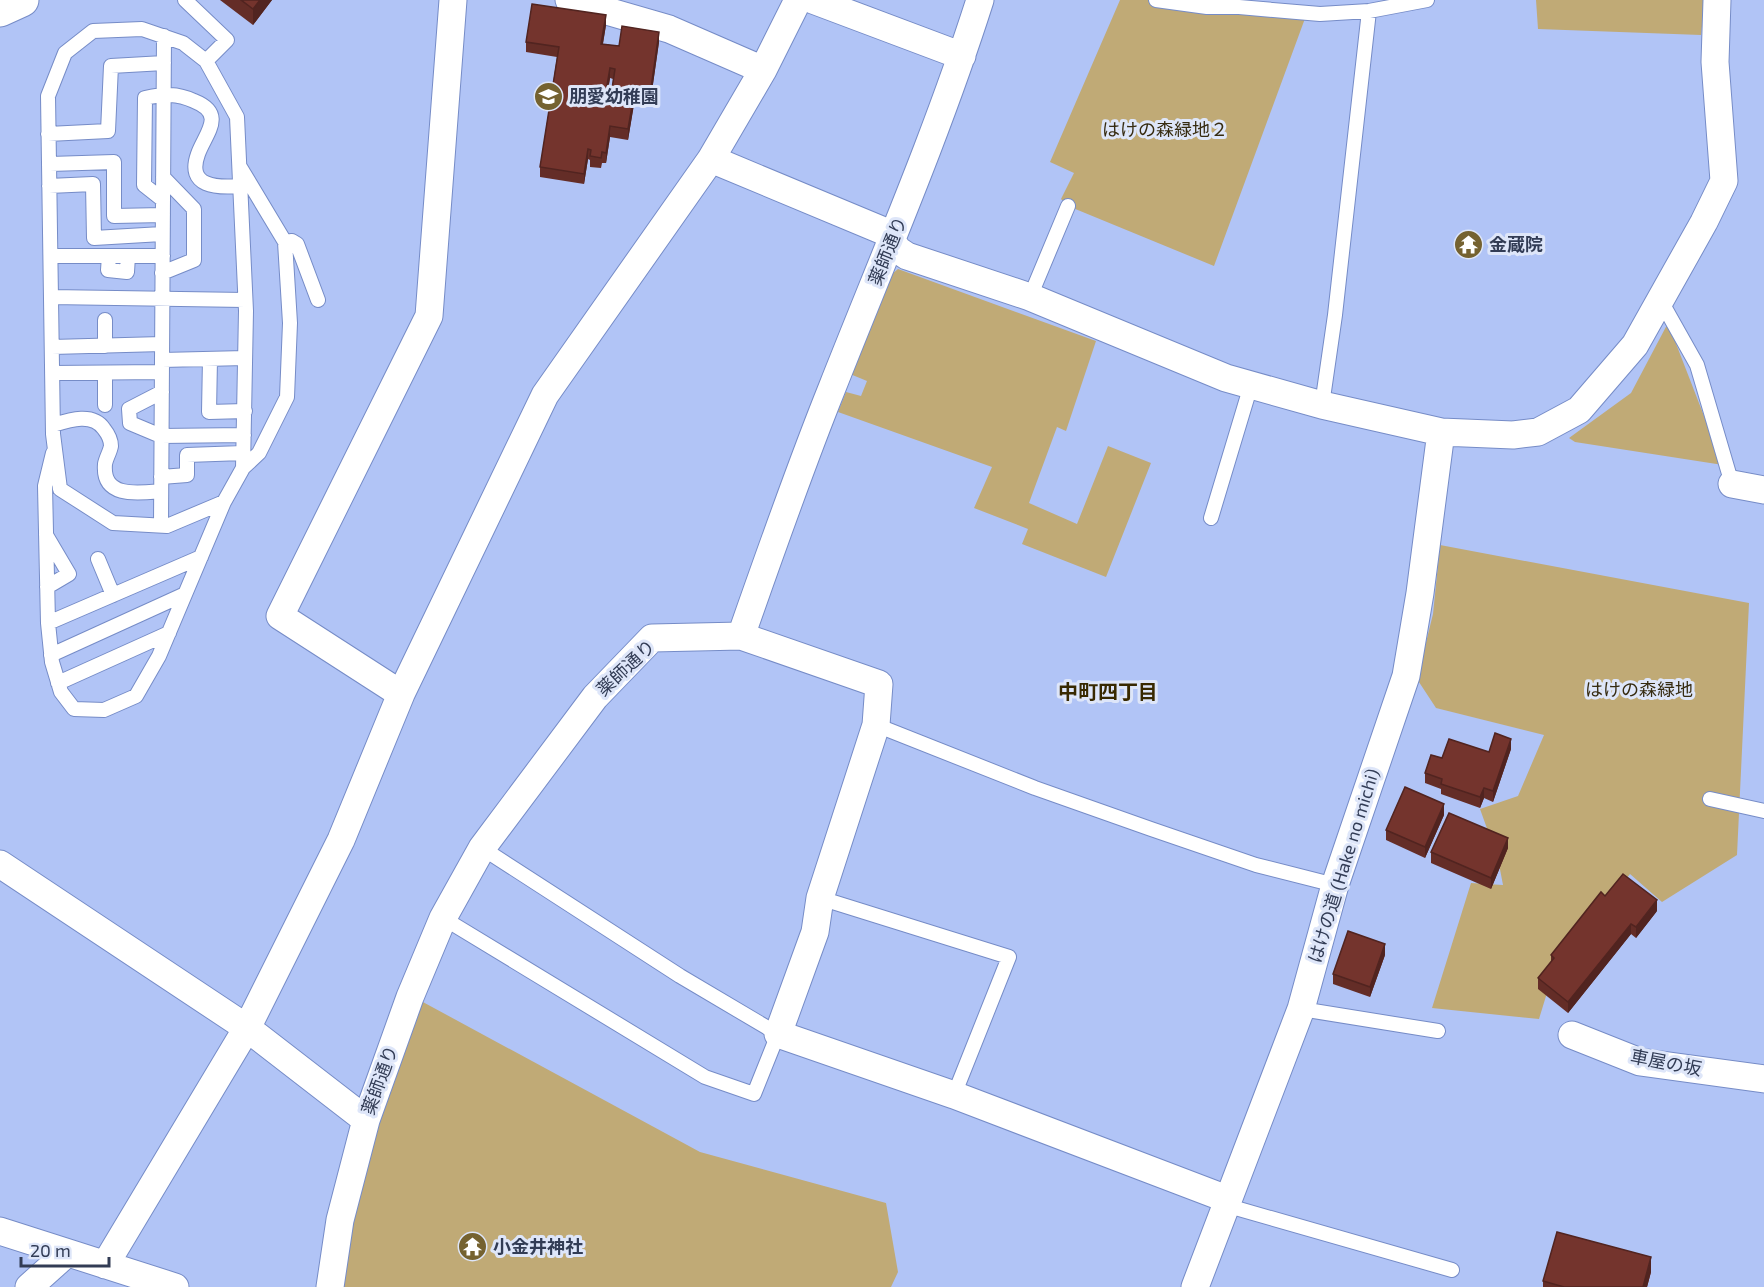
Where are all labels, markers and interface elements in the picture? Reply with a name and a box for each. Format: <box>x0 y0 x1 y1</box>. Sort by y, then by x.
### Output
school or university icon: 朋愛幼稚園 <box>532 81 564 113</box>
place label: 朋愛幼稚園 <box>569 85 659 107</box>
park label: はけの森緑地２ <box>1102 118 1228 140</box>
street label: 薬師通り <box>863 213 911 288</box>
temple icon: 金蔵院 <box>1452 229 1484 261</box>
place label: 金蔵院 <box>1489 233 1543 255</box>
street label: 薬師通り <box>591 635 659 700</box>
park label: はけの森緑地 <box>1585 678 1693 700</box>
district label: 中町四丁目 <box>1058 679 1158 703</box>
street label: はけの道 (Hake no michi) <box>1303 766 1383 966</box>
street label: 薬師通り <box>356 1042 402 1117</box>
street label: 車屋の坂 <box>1629 1044 1704 1080</box>
scale bar <box>21 1230 110 1268</box>
temple icon: 小金井神社 <box>456 1231 488 1263</box>
place label: 小金井神社 <box>493 1235 583 1257</box>
text: 20 m <box>30 1239 71 1261</box>

